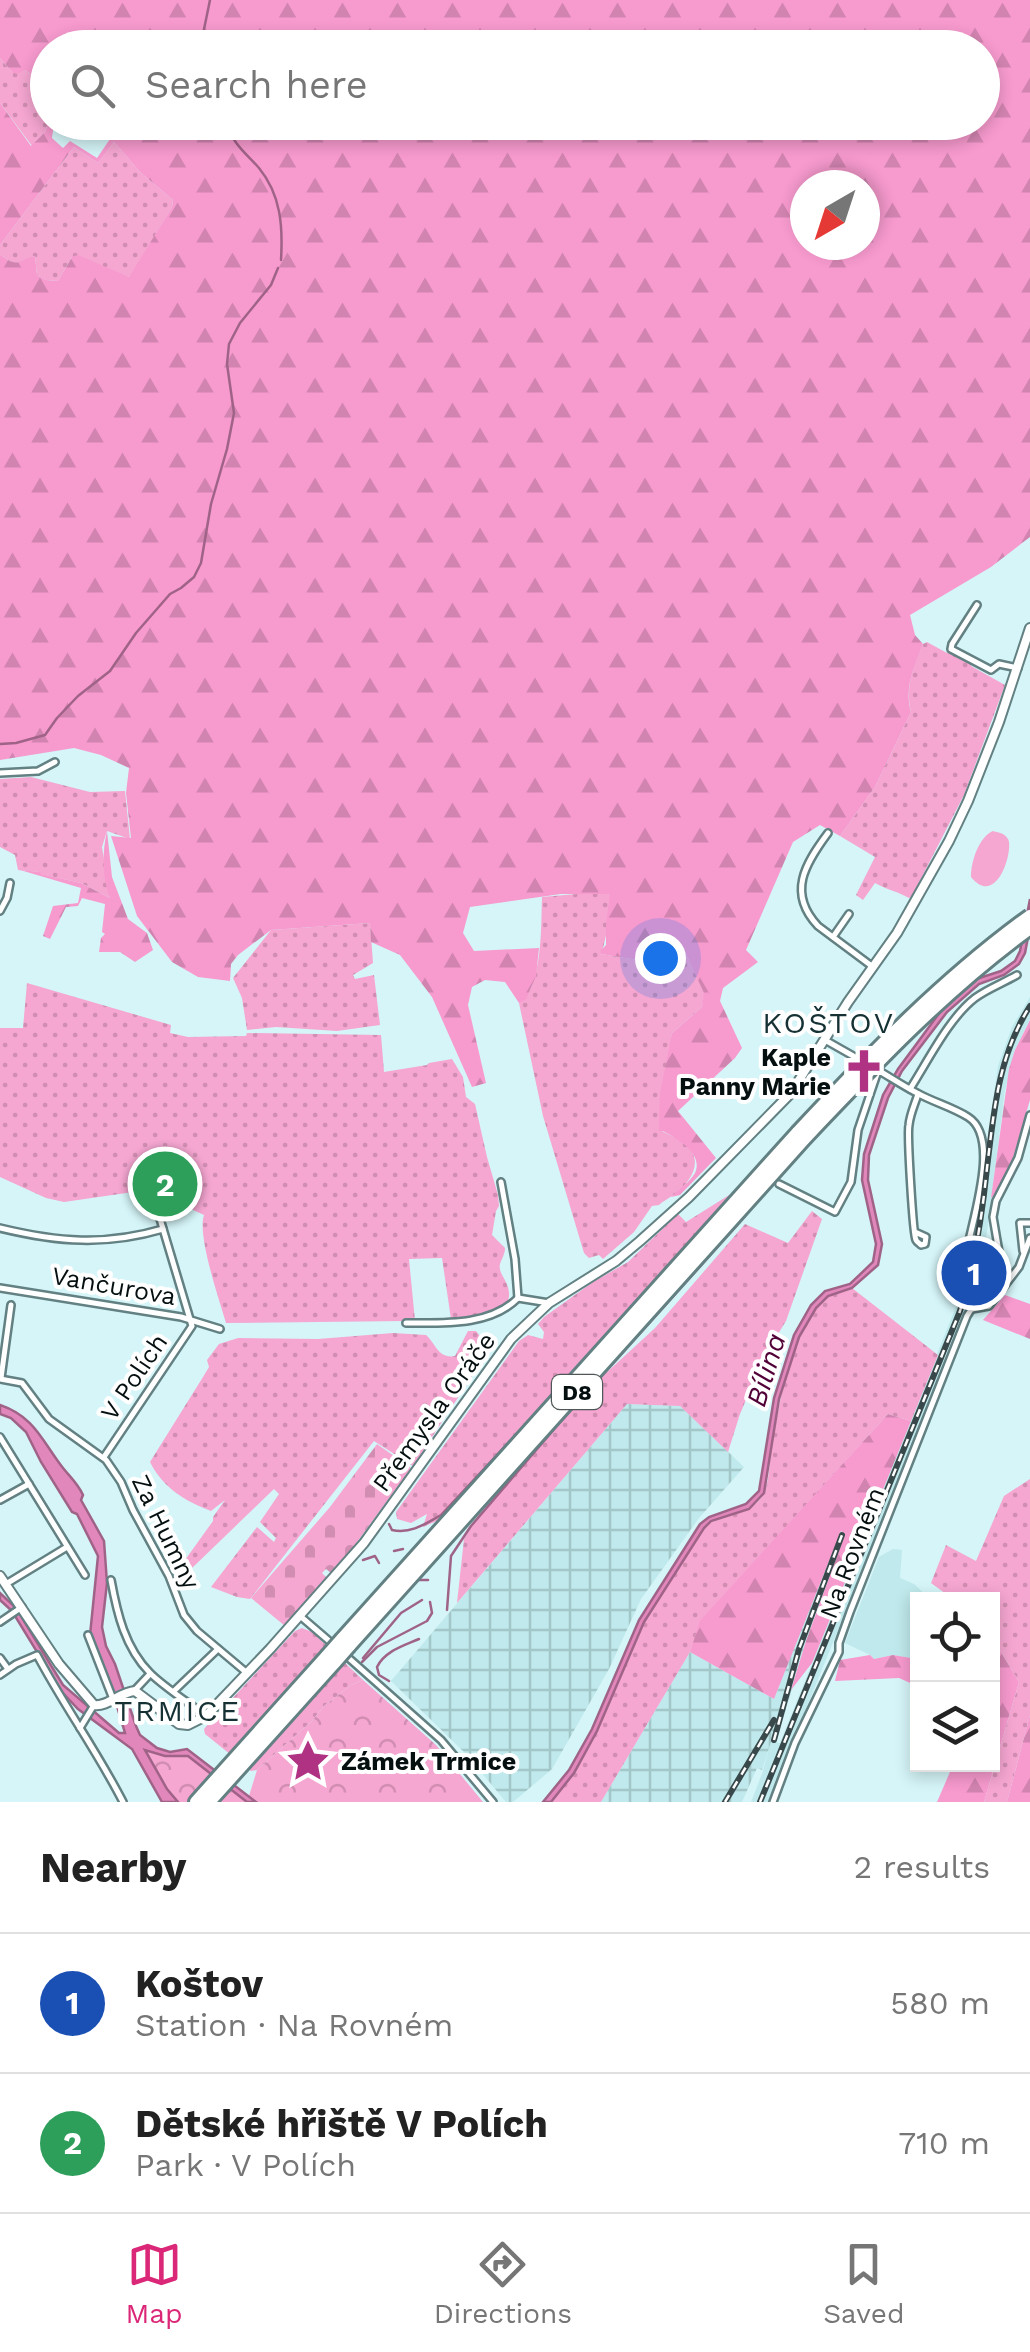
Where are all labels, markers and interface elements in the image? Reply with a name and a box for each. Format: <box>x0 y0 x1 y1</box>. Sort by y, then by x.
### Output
search box <box>30 30 1000 140</box>
icon: search <box>65 58 120 113</box>
text: Search here <box>145 63 368 107</box>
north arrow <box>790 170 880 260</box>
your location <box>635 933 686 984</box>
district label: KOŠTOV <box>762 1005 896 1040</box>
place label: Kaple Panny Marie <box>679 1043 831 1101</box>
church icon: Kaple Panny Marie <box>840 1047 888 1095</box>
pin: 2 <box>132 1146 198 1222</box>
pin: 1 <box>942 1236 1006 1310</box>
street label: Vančurova <box>50 1261 178 1311</box>
street label: Přemysla Oráče <box>367 1327 501 1497</box>
street label: V Polích <box>95 1328 173 1426</box>
water label: Bílina <box>739 1329 793 1411</box>
road number: D8 <box>552 1375 602 1409</box>
street label: Za Humny <box>126 1470 206 1594</box>
street label: Na Rovném <box>814 1483 890 1623</box>
map controls <box>910 1592 1000 1772</box>
button: locate <box>910 1592 1000 1682</box>
button: layers <box>910 1682 1000 1772</box>
district label: TRMICE <box>114 1693 242 1728</box>
place icon: Zámek Trmice <box>284 1737 332 1785</box>
place label: Zámek Trmice <box>341 1747 516 1776</box>
text: Nearby <box>40 1843 187 1892</box>
text: 2 results <box>853 1848 990 1886</box>
text: Koštov <box>135 1962 263 2006</box>
text: 1 <box>66 1984 79 2022</box>
text: 580 m <box>890 1984 990 2022</box>
text: Station · Na Rovném <box>135 2006 453 2044</box>
text: Dětské hřiště V Polích <box>135 2102 548 2146</box>
text: 2 <box>63 2124 82 2162</box>
text: 710 m <box>898 2124 990 2162</box>
text: Park · V Polích <box>135 2146 356 2184</box>
tab: Map <box>126 2237 183 2330</box>
tab: Directions <box>434 2237 572 2330</box>
tab: Saved <box>823 2237 904 2330</box>

